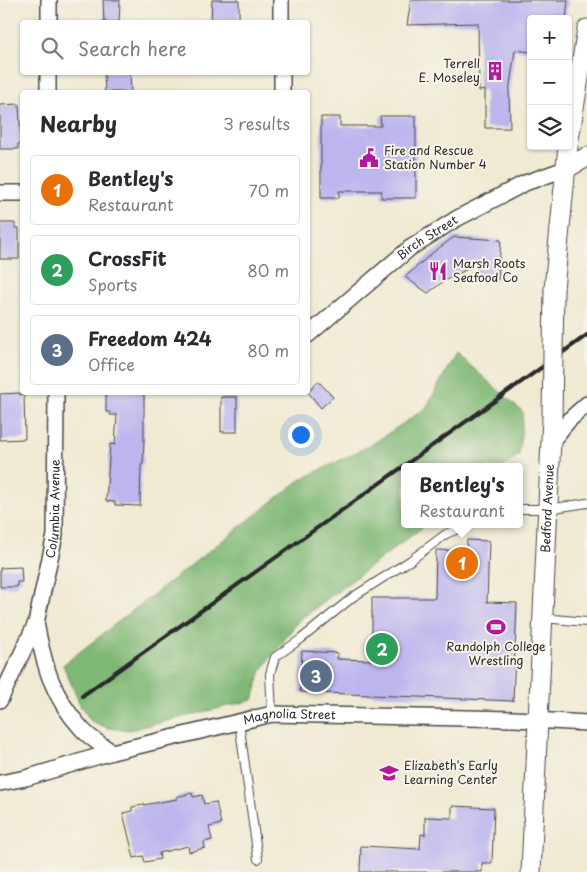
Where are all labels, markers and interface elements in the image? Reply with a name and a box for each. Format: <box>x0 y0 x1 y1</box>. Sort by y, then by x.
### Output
map controls <box>527 15 572 150</box>
button: + <box>527 15 572 60</box>
search box <box>20 20 310 75</box>
icon: search <box>38 34 66 62</box>
text: Search here <box>78 34 187 62</box>
place label: Terrell E. Moseley <box>418 54 480 86</box>
building icon: Terrell E. Moseley <box>484 60 506 82</box>
button: − <box>527 60 572 105</box>
button: layers <box>527 105 572 150</box>
text: Nearby <box>40 107 117 139</box>
text: 3 results <box>223 111 290 135</box>
place label: Fire and Rescue Station Number 4 <box>384 141 487 173</box>
public building icon: Fire and Rescue Station Number 4 <box>358 147 380 169</box>
text: Bentley's <box>88 164 173 192</box>
text: 1 <box>53 178 61 202</box>
text: 70 m <box>249 178 289 202</box>
text: Restaurant <box>88 192 174 216</box>
street label: Birch Street <box>392 210 461 264</box>
text: CrossFit <box>88 244 167 272</box>
place label: Marsh Roots Seafood Co <box>453 254 526 286</box>
text: 2 <box>51 258 63 282</box>
text: 80 m <box>247 258 289 282</box>
restaurant icon: Marsh Roots Seafood Co <box>427 260 449 282</box>
text: Sports <box>88 272 137 296</box>
text: Freedom 424 <box>88 324 212 352</box>
text: 3 <box>52 338 62 362</box>
text: 80 m <box>247 338 289 362</box>
text: Office <box>88 352 135 376</box>
your location <box>288 422 314 448</box>
street label: Columbia Avenue <box>40 459 64 560</box>
popup <box>401 463 523 528</box>
street label: Bedford Avenue <box>536 463 558 553</box>
text: Bentley's <box>419 470 505 498</box>
text: Restaurant <box>419 498 505 522</box>
pin: 1 <box>446 544 478 582</box>
sports icon: Randolph College Wrestling <box>485 616 507 638</box>
pin: 2 <box>366 630 398 668</box>
place label: Randolph College Wrestling <box>446 637 546 669</box>
pin: 3 <box>300 657 332 695</box>
street label: Magnolia Street <box>241 704 336 729</box>
place label: Elizabeth's Early Learning Center <box>404 756 498 788</box>
school or university icon: Elizabeth's Early Learning Center <box>378 762 400 784</box>

